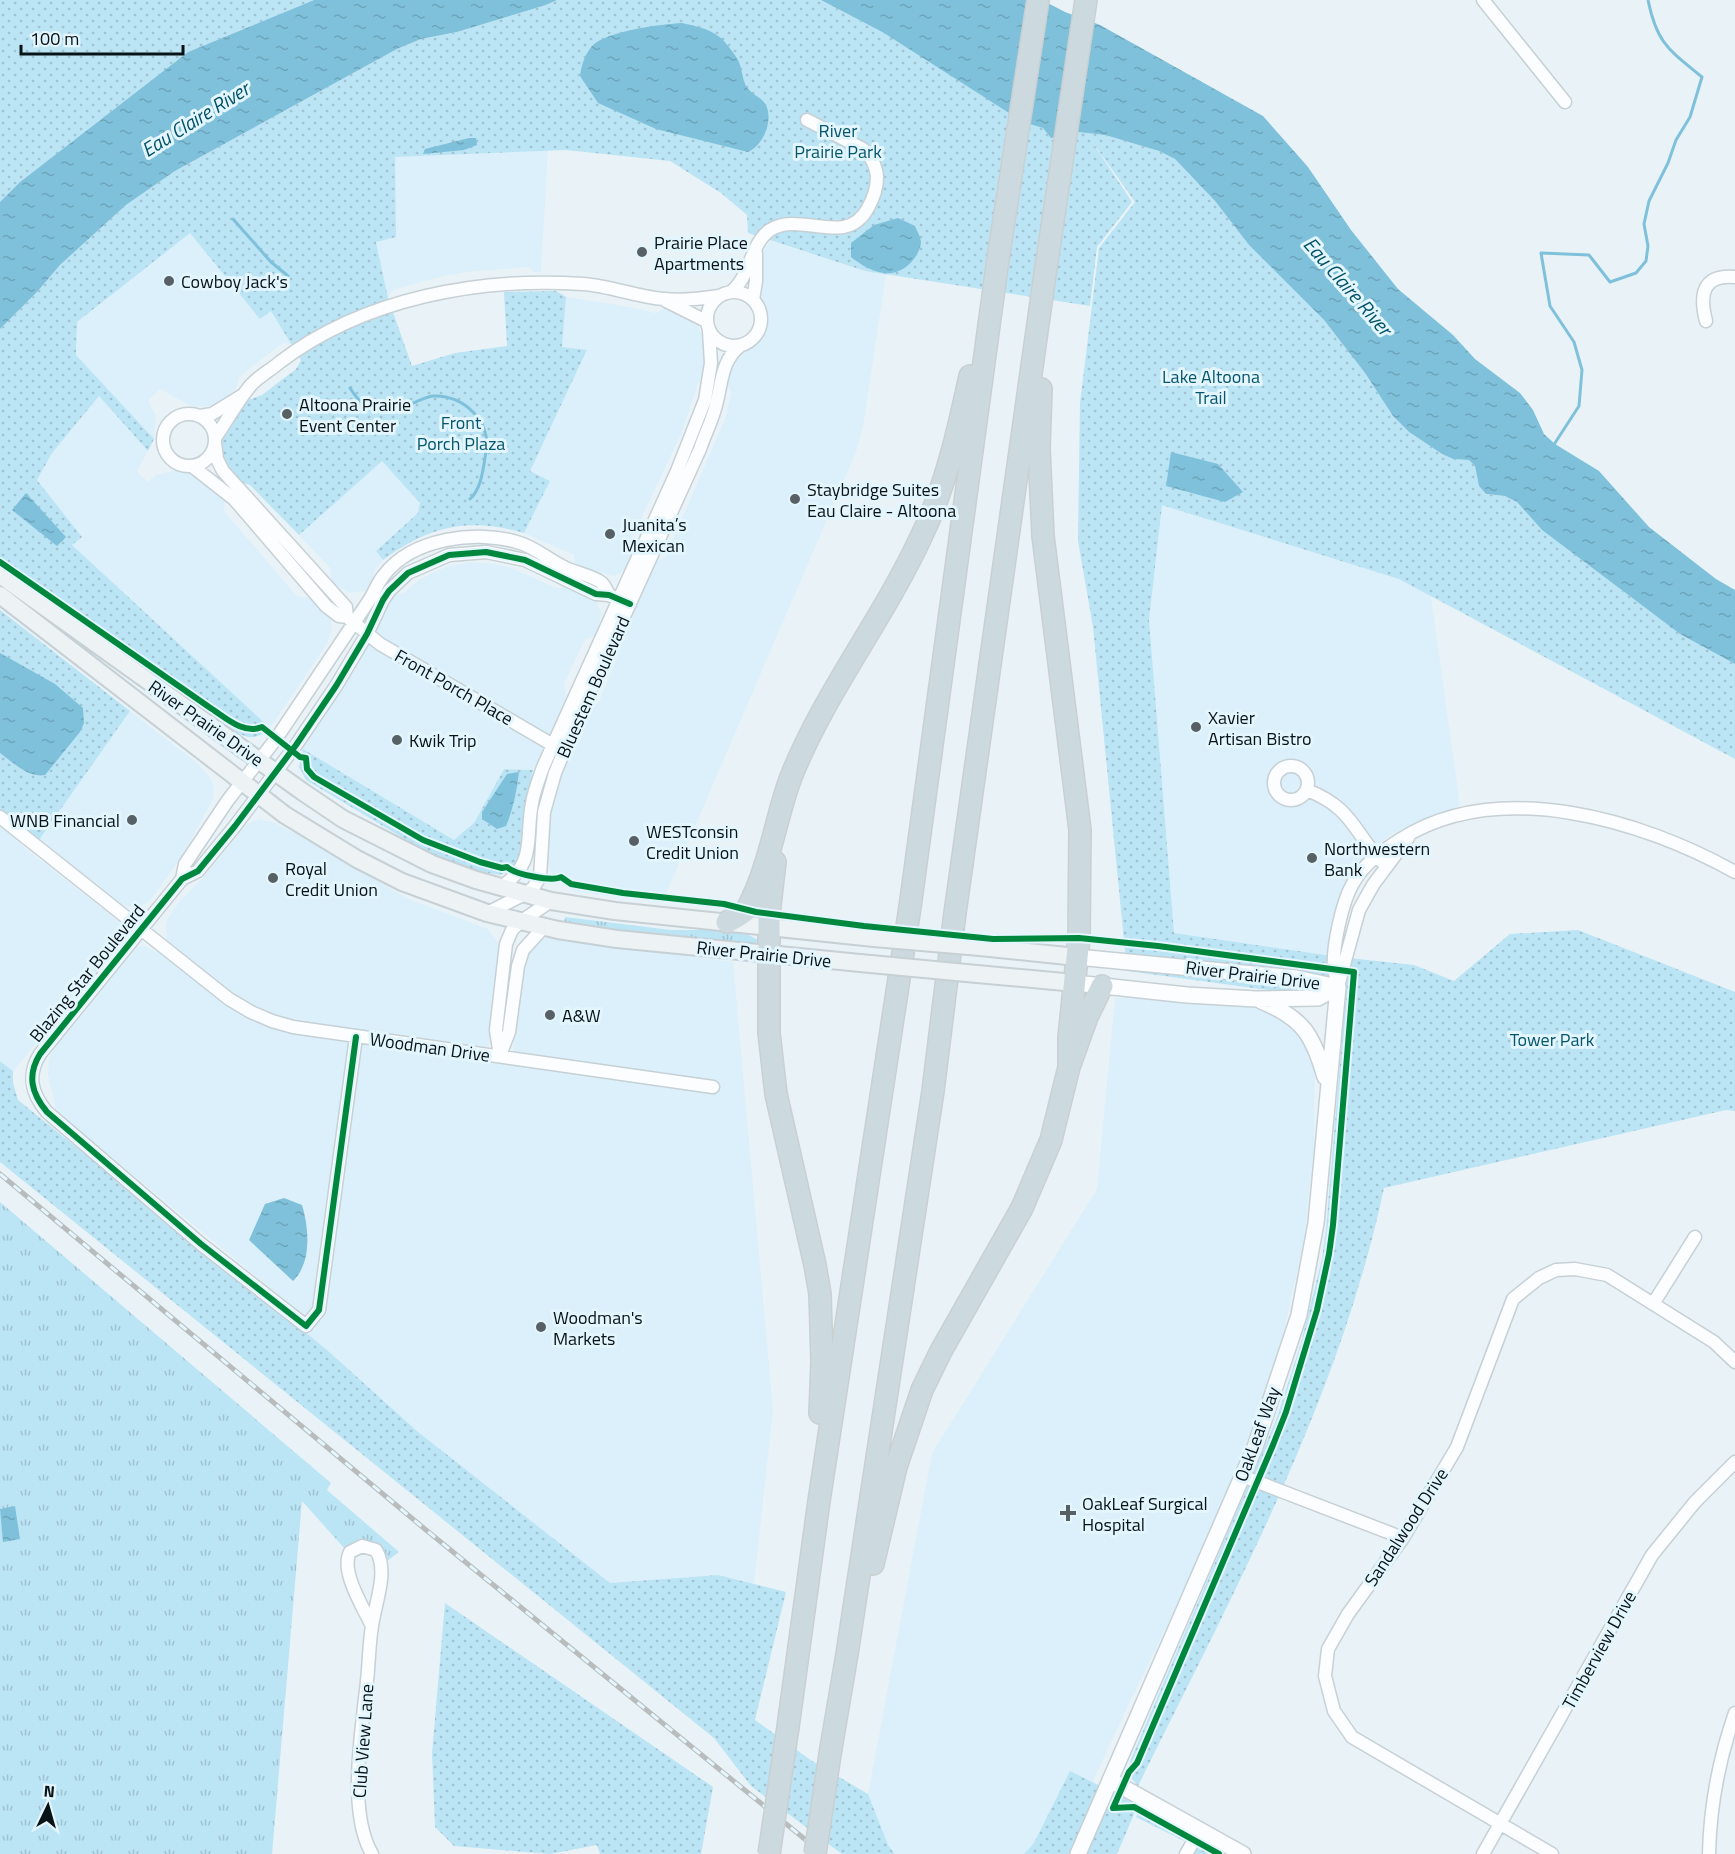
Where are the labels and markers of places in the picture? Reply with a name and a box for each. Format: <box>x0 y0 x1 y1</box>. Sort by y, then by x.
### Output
place label: Prairie Place Apartments <box>654 229 748 277</box>
marker: Prairie Place Apartments <box>635 245 649 259</box>
place label: Cowboy Jack's <box>181 268 288 295</box>
marker: Cowboy Jack's <box>162 274 176 288</box>
place label: Altoona Prairie Event Center <box>299 391 411 439</box>
marker: Altoona Prairie Event Center <box>280 407 294 421</box>
place label: Staybridge Suites Eau Claire - Altoona <box>807 476 956 524</box>
marker: Staybridge Suites Eau Claire - Altoona <box>788 492 802 506</box>
place label: Juanita’s Mexican <box>622 511 687 559</box>
marker: Juanita’s Mexican <box>603 527 617 541</box>
place label: Xavier Artisan Bistro <box>1208 704 1312 752</box>
marker: Xavier Artisan Bistro <box>1189 720 1203 734</box>
place label: Kwik Trip <box>409 727 477 754</box>
marker: Kwik Trip <box>390 733 404 747</box>
place label: WNB Financial <box>10 807 120 834</box>
marker: WNB Financial <box>125 813 139 827</box>
place label: WESTconsin Credit Union <box>646 818 739 866</box>
marker: WESTconsin Credit Union <box>627 834 641 848</box>
place label: Northwestern Bank <box>1324 835 1430 883</box>
marker: Northwestern Bank <box>1305 851 1319 865</box>
place label: Royal Credit Union <box>285 855 378 903</box>
marker: Royal Credit Union <box>266 871 280 885</box>
place label: A&W <box>562 1002 601 1029</box>
marker: A&W <box>543 1008 557 1022</box>
place label: Woodman's Markets <box>553 1304 643 1352</box>
marker: Woodman's Markets <box>534 1320 548 1334</box>
place label: OakLeaf Surgical Hospital <box>1082 1490 1208 1538</box>
marker: OakLeaf Surgical Hospital <box>1059 1504 1077 1522</box>

